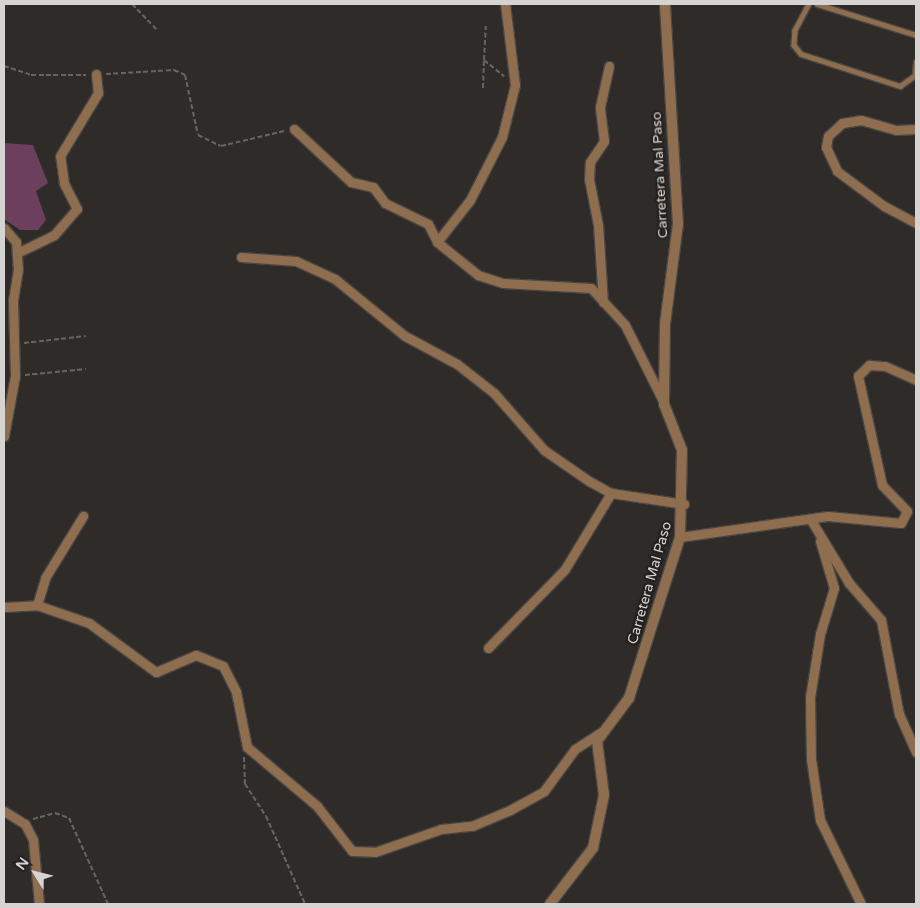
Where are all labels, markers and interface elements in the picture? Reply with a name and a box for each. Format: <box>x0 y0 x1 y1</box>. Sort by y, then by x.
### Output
street label: Carretera Mal Paso <box>648 111 672 239</box>
street label: Carretera Mal Paso <box>624 520 676 646</box>
north arrow <box>10 848 60 898</box>
text: N <box>12 854 33 873</box>

